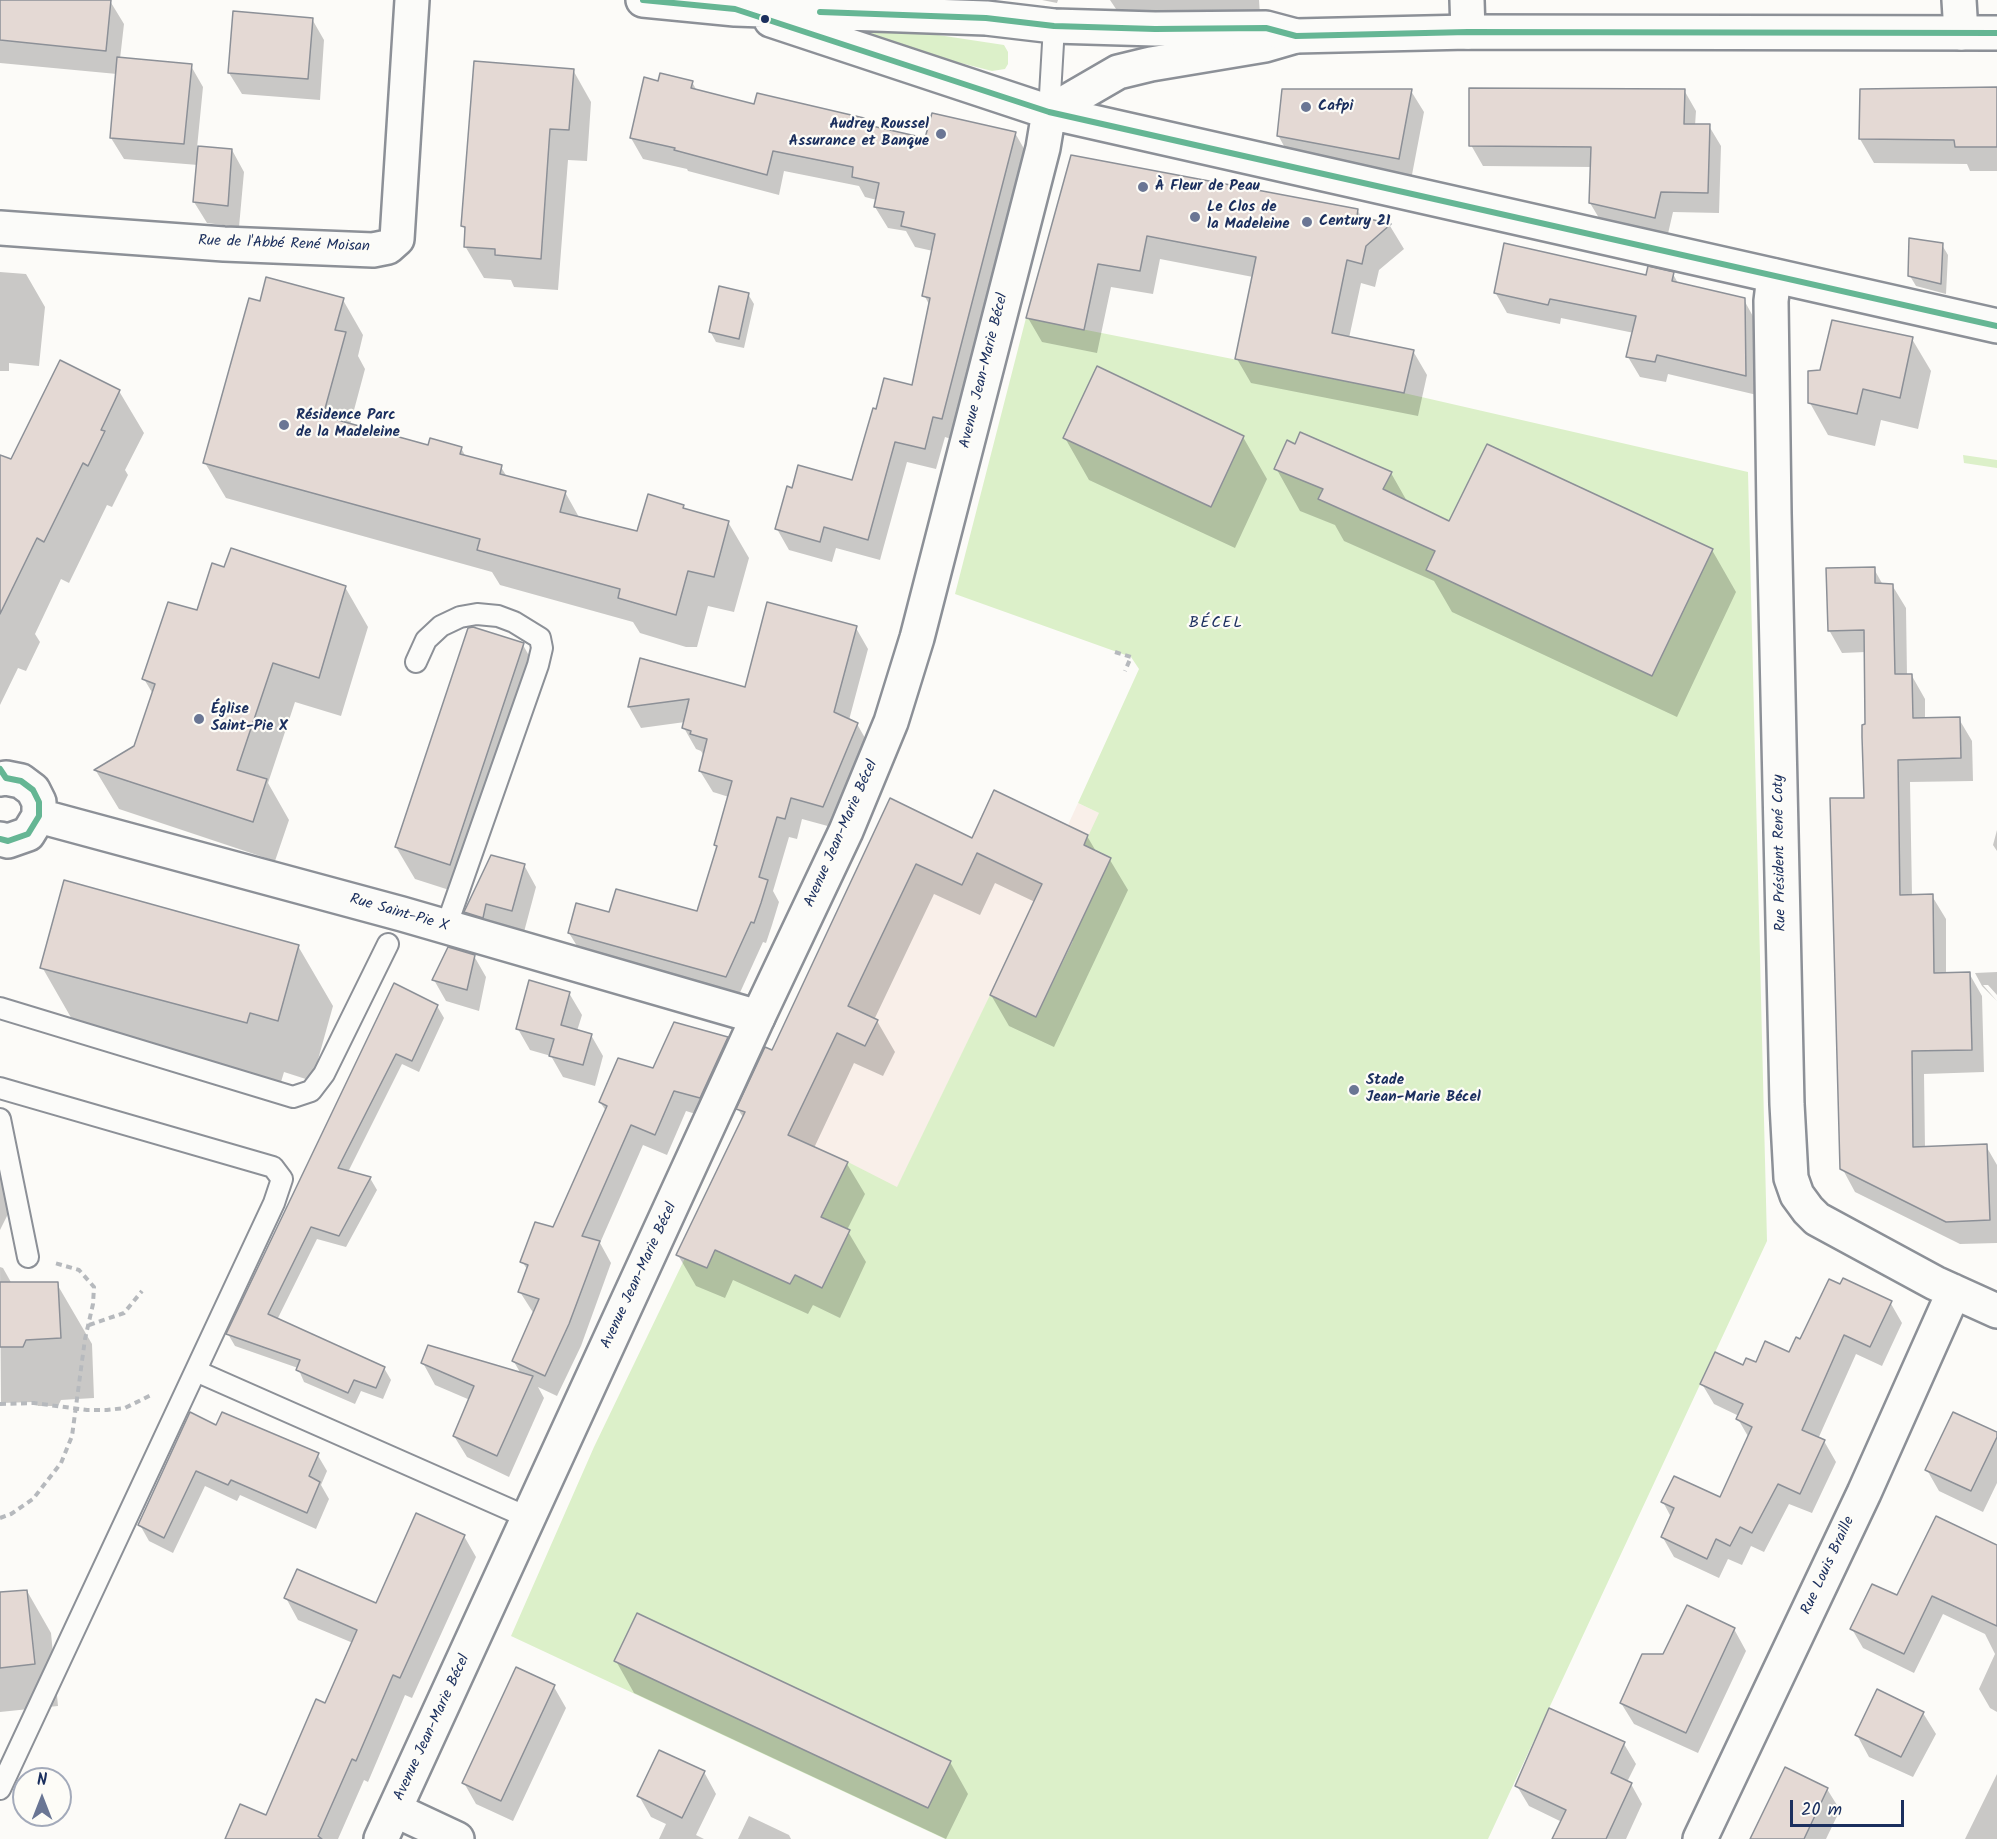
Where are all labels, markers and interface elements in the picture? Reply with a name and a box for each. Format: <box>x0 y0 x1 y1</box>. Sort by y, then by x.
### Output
unlabelled marker <box>759 13 771 25</box>
place label: Cafpi <box>1318 98 1353 116</box>
marker: Cafpi <box>1299 100 1313 114</box>
place label: Audrey Roussel Assurance et Banque <box>789 116 929 151</box>
marker: Audrey Roussel Assurance et Banque <box>934 127 948 141</box>
place label: À Fleur de Peau <box>1155 178 1260 196</box>
marker: À Fleur de Peau <box>1136 180 1150 194</box>
place label: Le Clos de la Madeleine <box>1207 199 1290 234</box>
marker: Le Clos de la Madeleine <box>1188 210 1202 224</box>
place label: Century 21 <box>1319 213 1390 231</box>
marker: Century 21 <box>1300 215 1314 229</box>
street label: Rue de l'Abbé René Moisan <box>198 233 370 257</box>
street label: Avenue Jean-Marie Bécel <box>957 292 1013 450</box>
place label: Résidence Parc de la Madeleine <box>296 407 400 442</box>
marker: Résidence Parc de la Madeleine <box>277 418 291 432</box>
district label: BÉCEL <box>1189 614 1243 634</box>
place label: Église Saint-Pie X <box>211 701 288 736</box>
marker: Église Saint-Pie X <box>192 712 206 726</box>
street label: Avenue Jean-Marie Bécel <box>801 758 883 910</box>
street label: Rue Président René Coty <box>1771 774 1791 932</box>
street label: Rue Saint-Pie X <box>348 891 450 937</box>
place label: Stade Jean-Marie Bécel <box>1366 1072 1481 1107</box>
marker: Stade Jean-Marie Bécel <box>1347 1083 1361 1097</box>
street label: Avenue Jean-Marie Bécel <box>598 1200 682 1352</box>
street label: Rue Louis Braille <box>1798 1514 1860 1618</box>
street label: Avenue Jean-Marie Bécel <box>391 1652 475 1804</box>
north arrow <box>12 1767 72 1827</box>
text: N <box>37 1768 47 1793</box>
scale bar <box>1793 1788 1907 1826</box>
text: 20 m <box>1801 1796 1842 1825</box>

